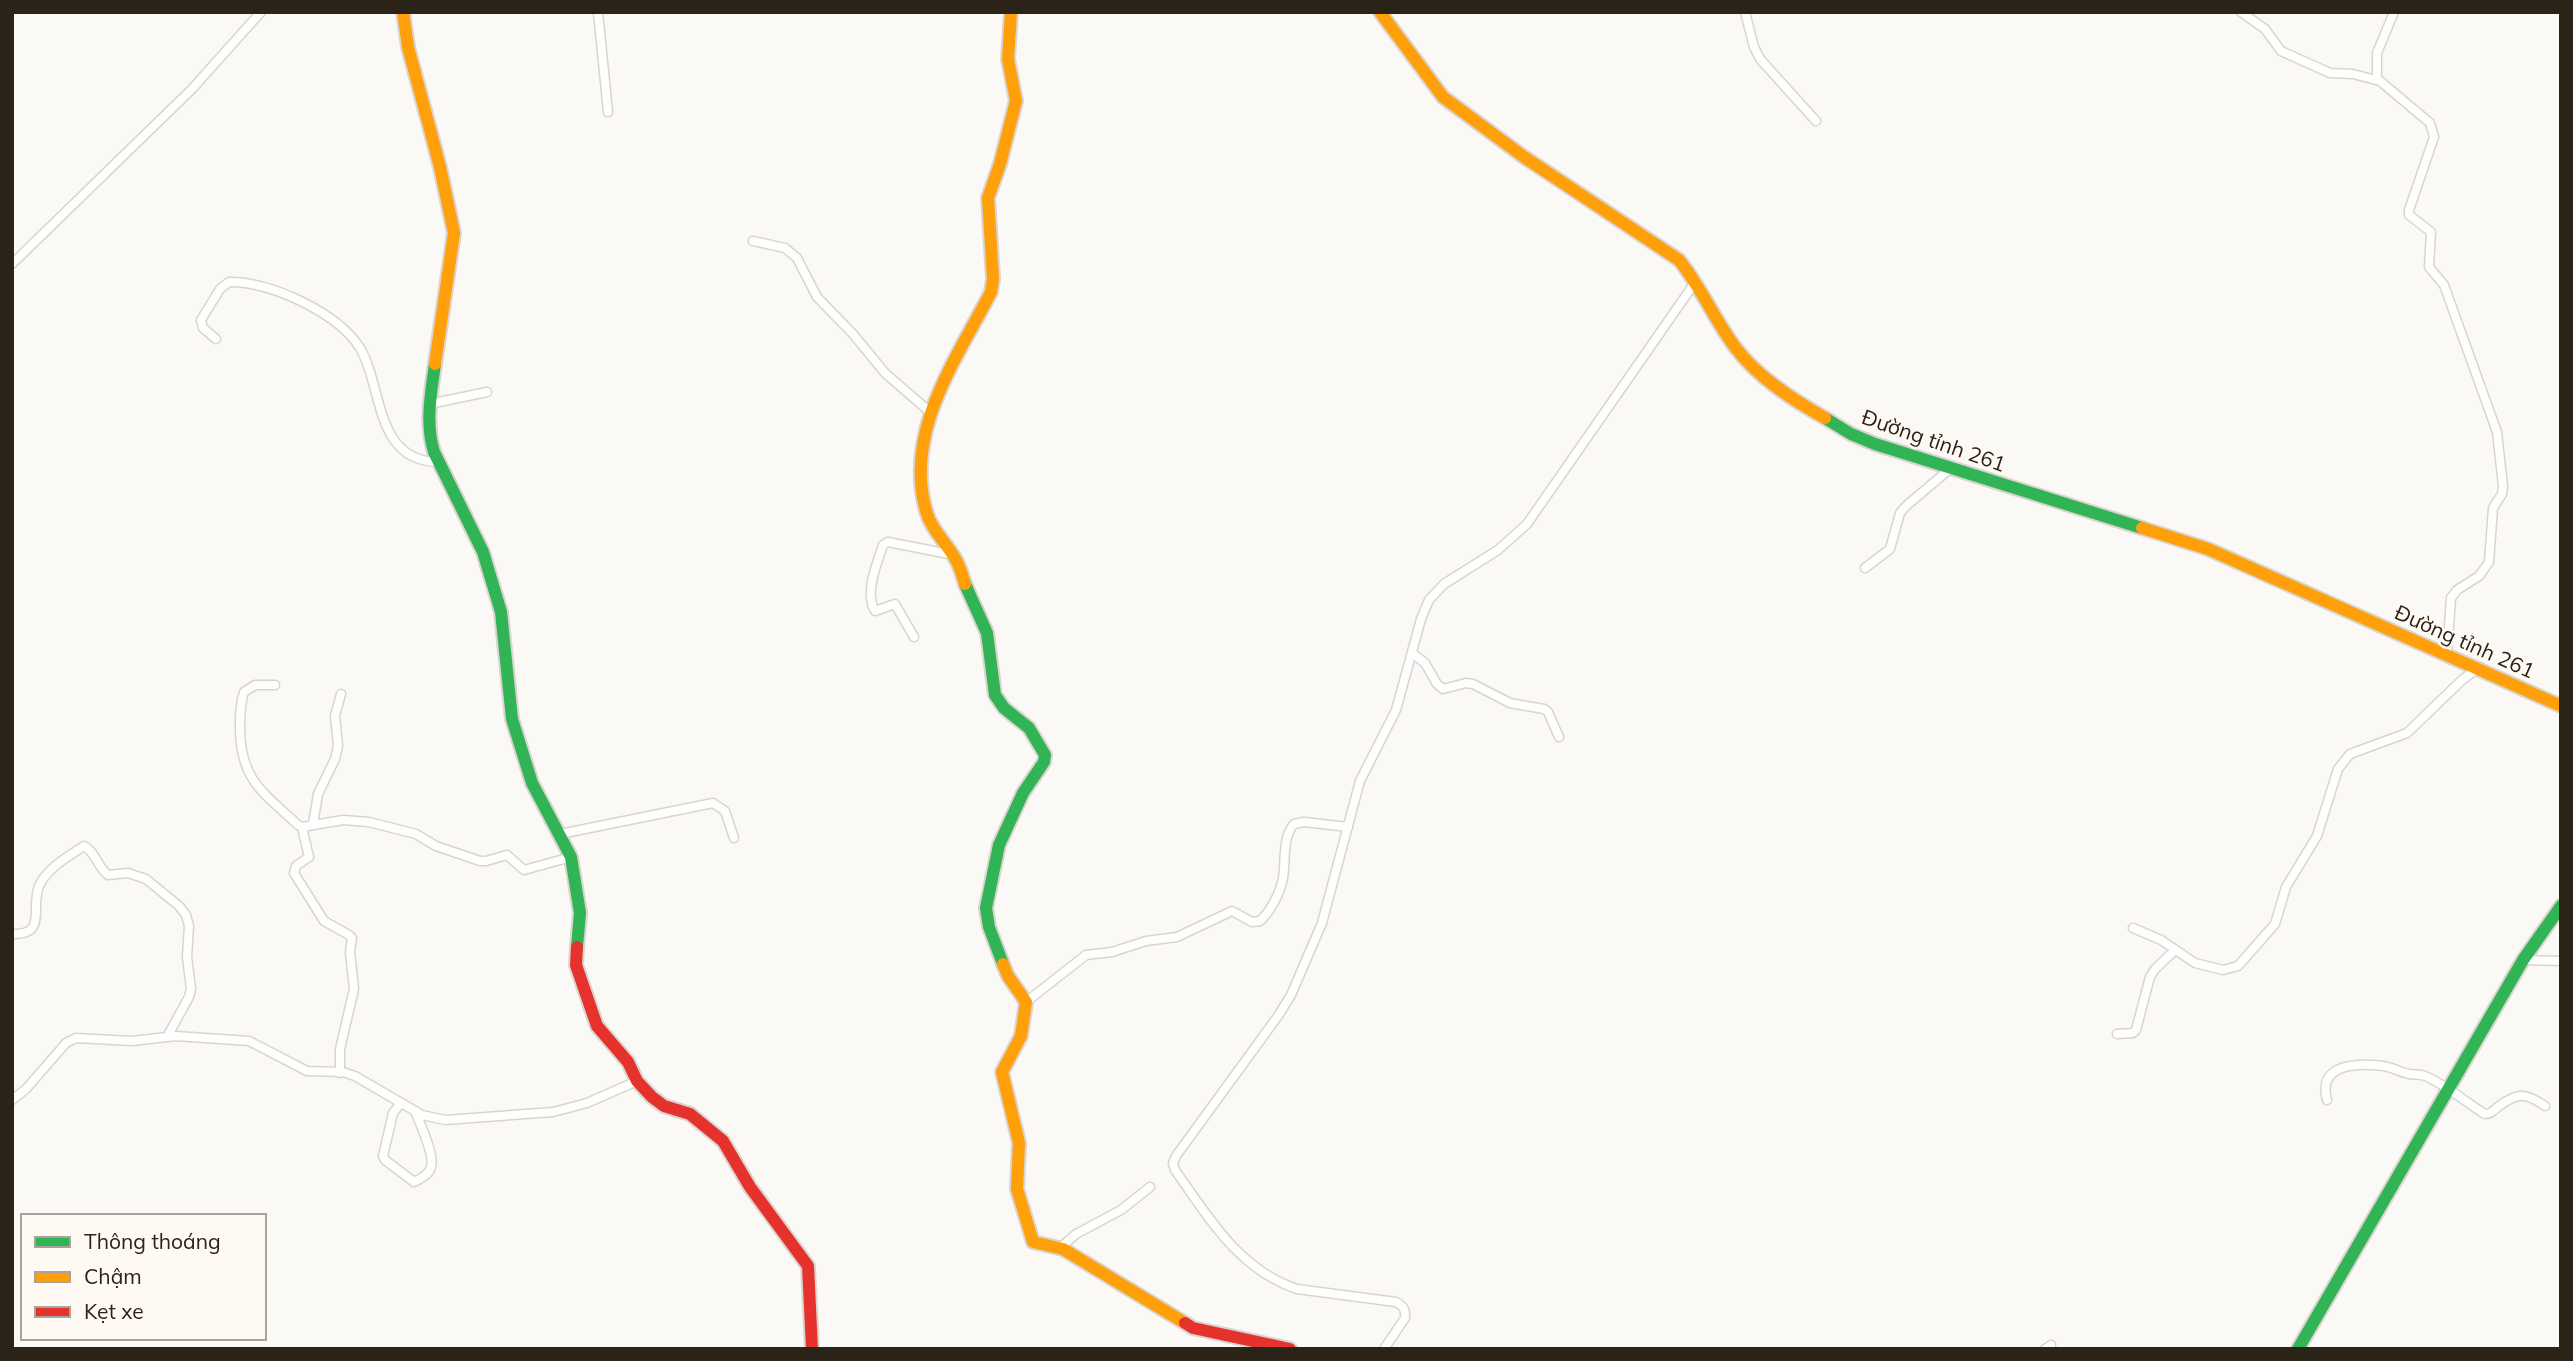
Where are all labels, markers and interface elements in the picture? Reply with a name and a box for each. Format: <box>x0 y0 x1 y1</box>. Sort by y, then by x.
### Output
street label: Đường tỉnh 261 <box>1859 403 2009 477</box>
street label: Đường tỉnh 261 <box>2391 599 2539 683</box>
legend <box>21 1214 266 1340</box>
text: Thông thoáng <box>84 1228 221 1254</box>
text: Chậm <box>84 1263 142 1289</box>
text: Kẹt xe <box>84 1298 144 1324</box>

